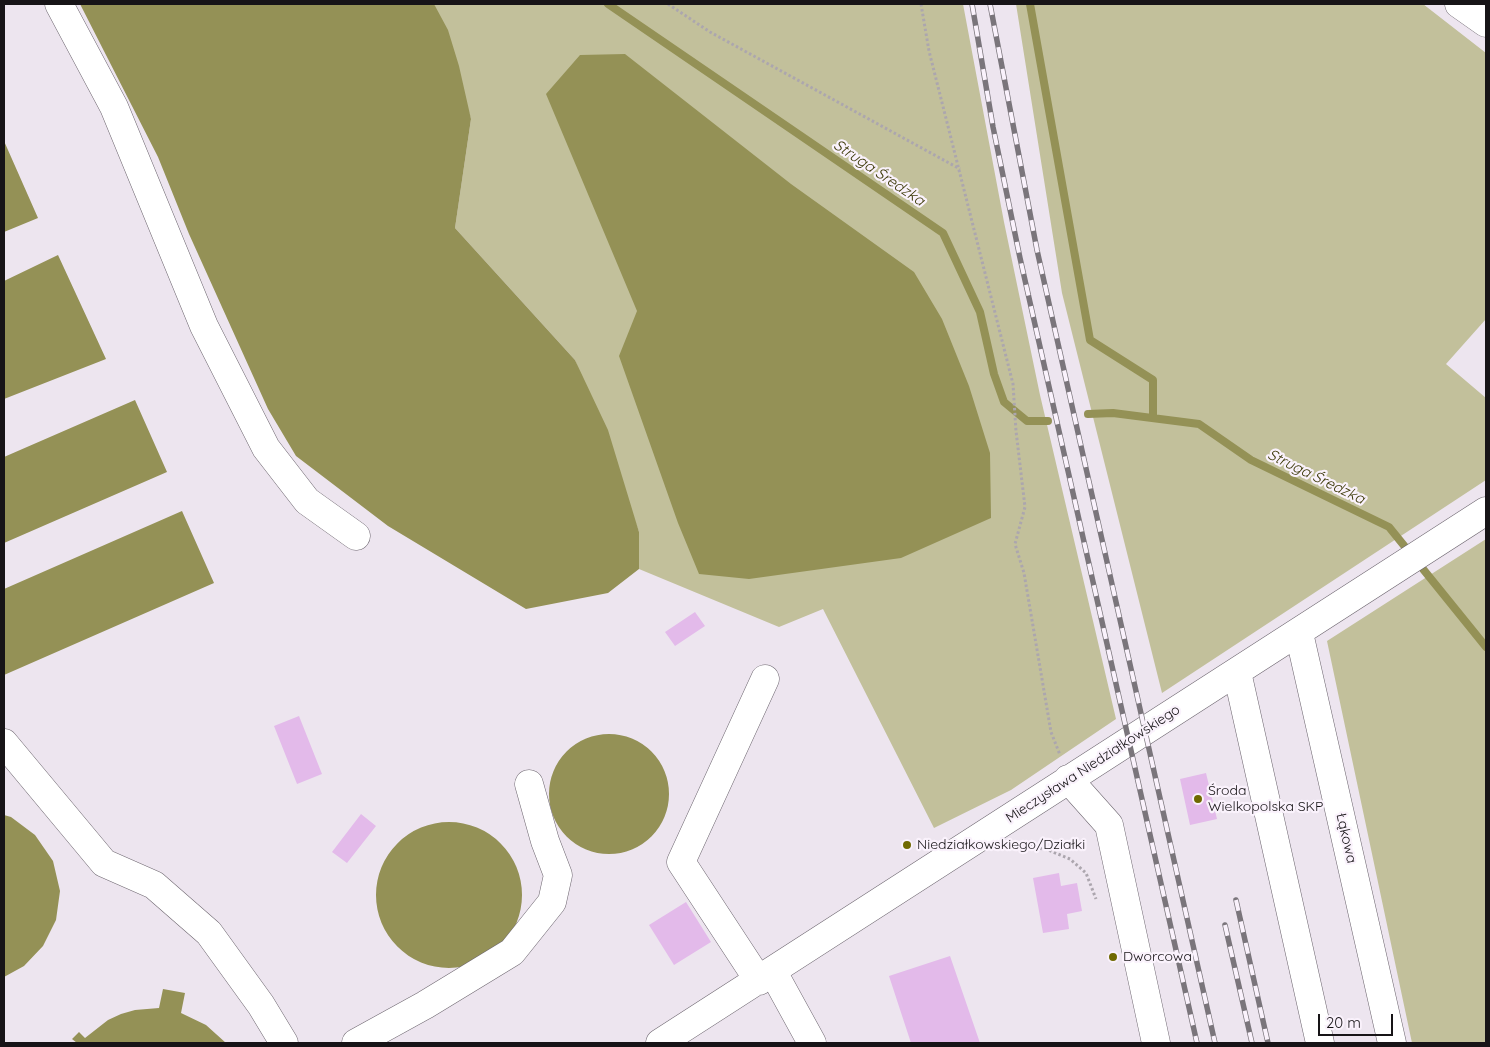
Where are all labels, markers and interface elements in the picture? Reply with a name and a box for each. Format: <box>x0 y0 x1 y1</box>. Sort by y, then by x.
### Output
water label: Struga Średzka <box>830 136 928 210</box>
water label: Struga Średzka <box>1264 446 1368 508</box>
street label: Mieczysława Niedziałkowskiego <box>1003 701 1183 827</box>
place label: Środa Wielkopolska SKP <box>1208 783 1323 816</box>
marker: Środa Wielkopolska SKP <box>1192 793 1204 805</box>
street label: Łąkowa <box>1332 811 1360 865</box>
place label: Niedziałkowskiego/Działki <box>917 837 1085 853</box>
marker: Niedziałkowskiego/Działki <box>901 839 913 851</box>
place label: Dworcowa <box>1123 949 1192 965</box>
marker: Dworcowa <box>1107 951 1119 963</box>
scale bar <box>1320 1004 1395 1036</box>
text: 20 m <box>1326 1013 1361 1032</box>

